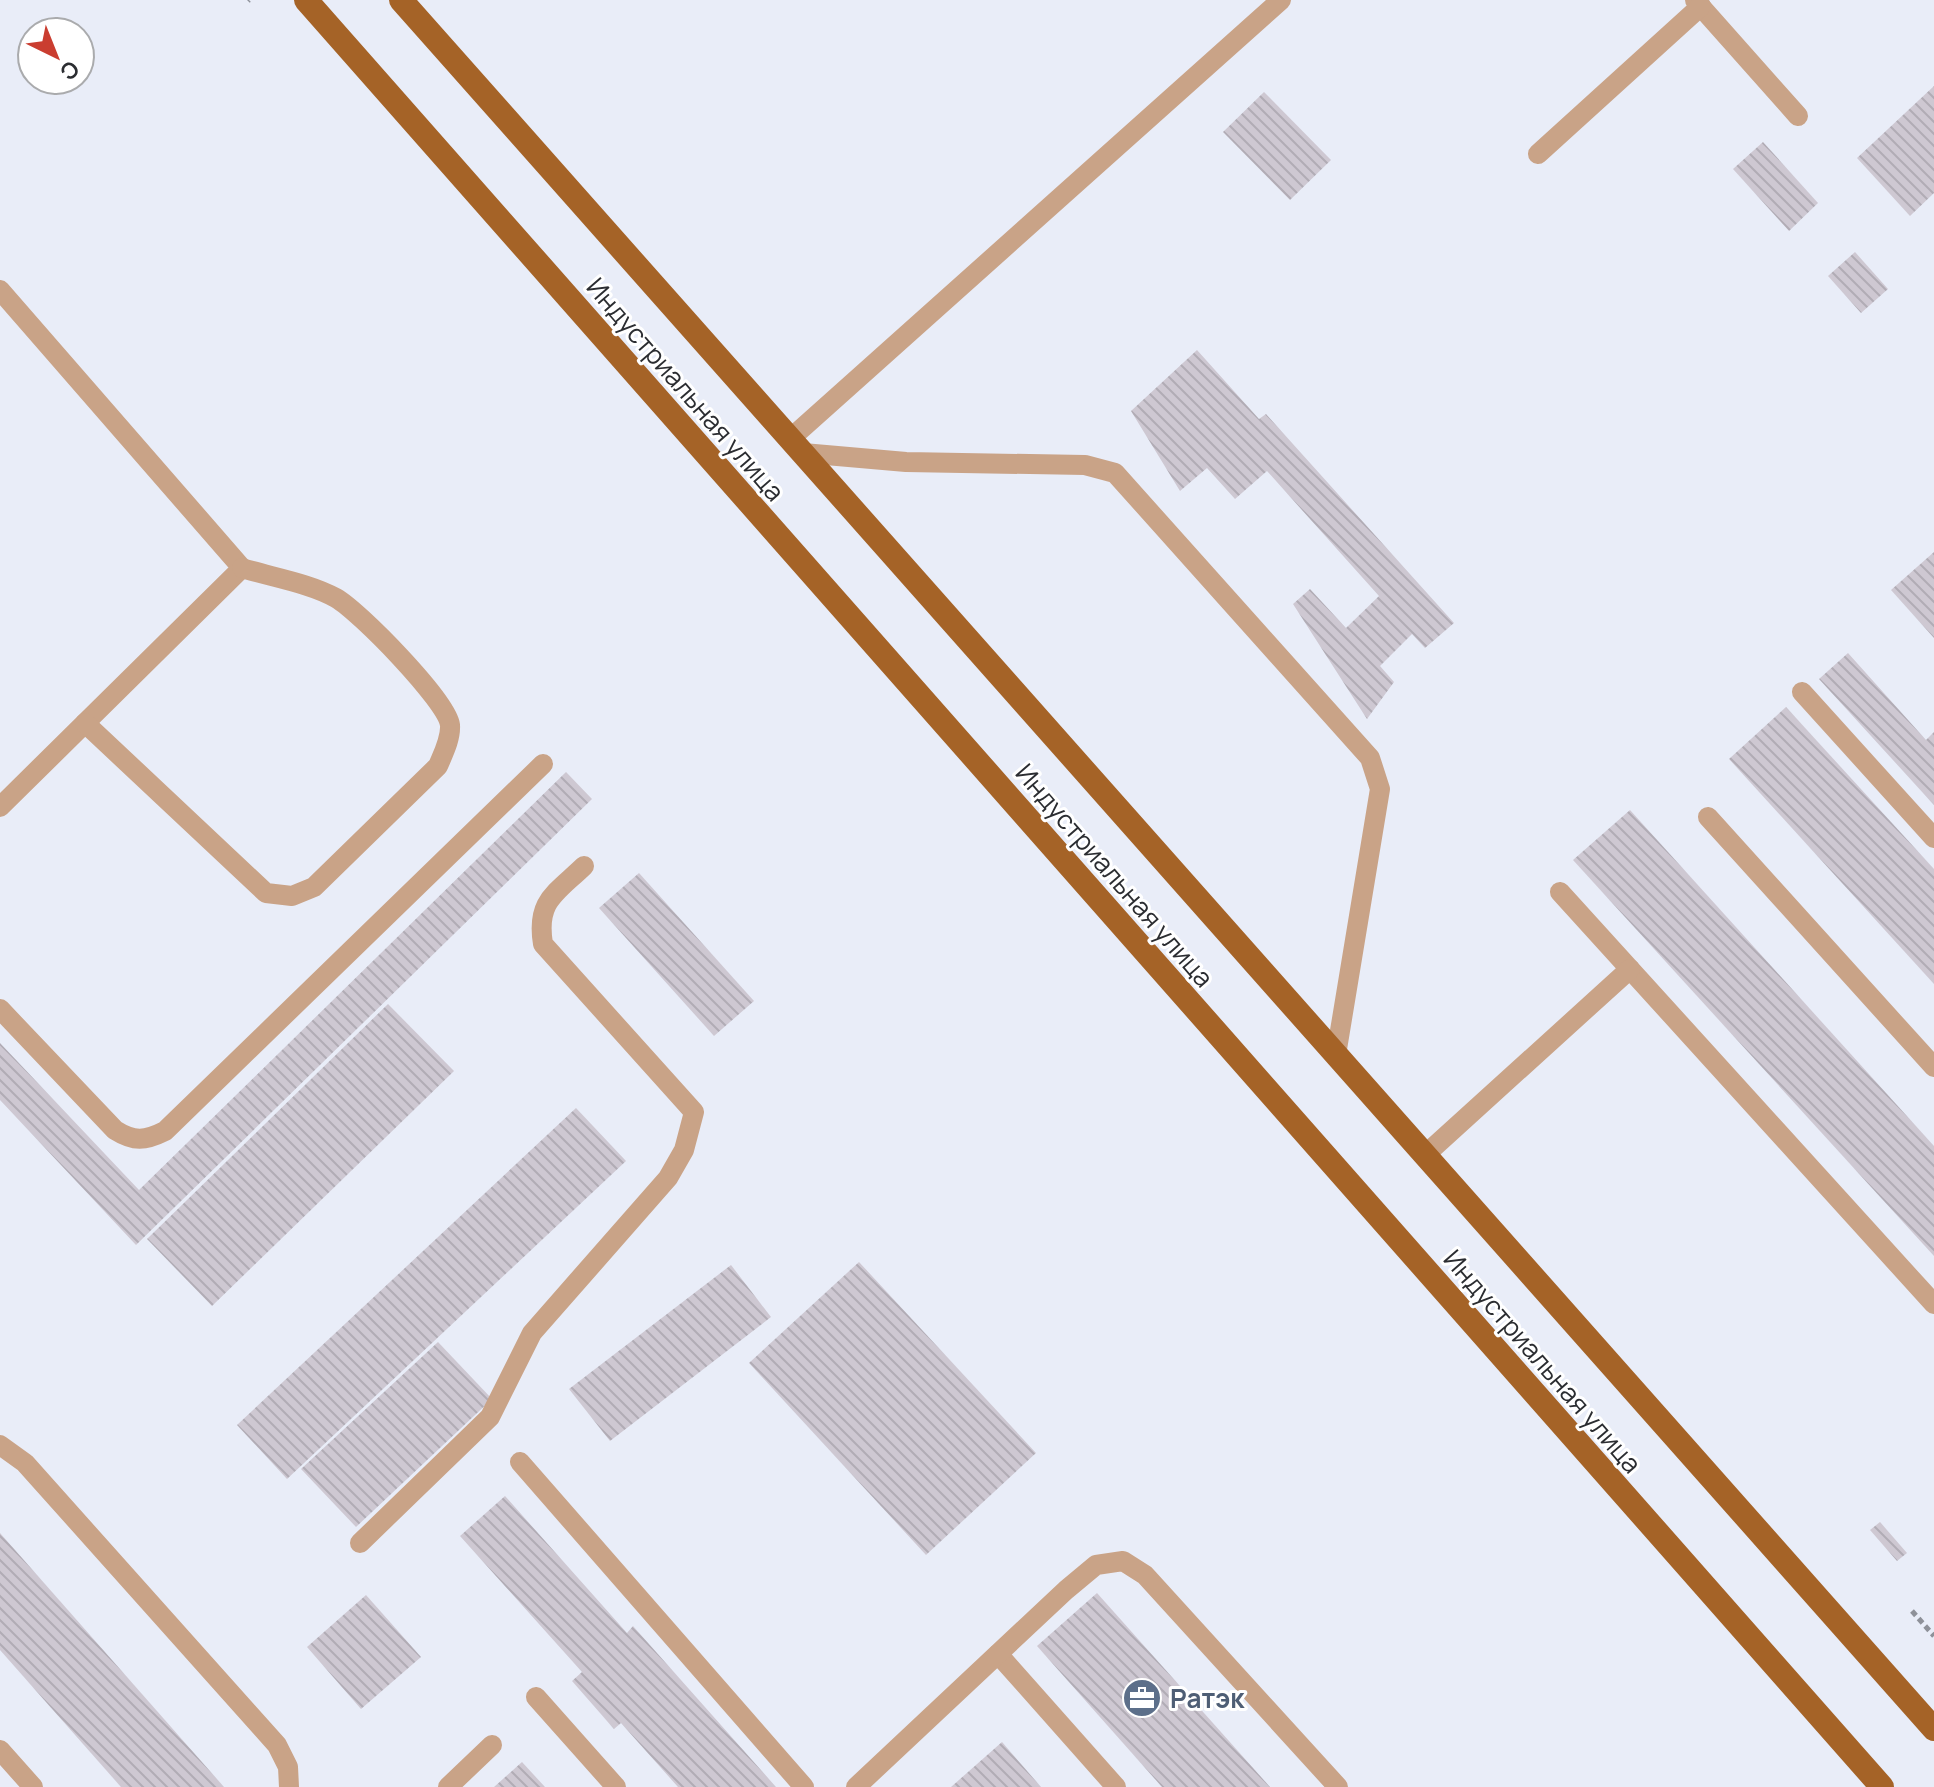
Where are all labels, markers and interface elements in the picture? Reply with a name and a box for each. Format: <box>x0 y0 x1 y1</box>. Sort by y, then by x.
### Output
north arrow <box>16 16 96 96</box>
text: С <box>53 54 86 87</box>
street label: Индустриальная улица <box>579 270 793 508</box>
street label: Индустриальная улица <box>1008 756 1222 994</box>
street label: Индустриальная улица <box>1436 1242 1650 1480</box>
office icon: Ратэк <box>1121 1677 1163 1719</box>
place label: Ратэк <box>1170 1680 1245 1716</box>

